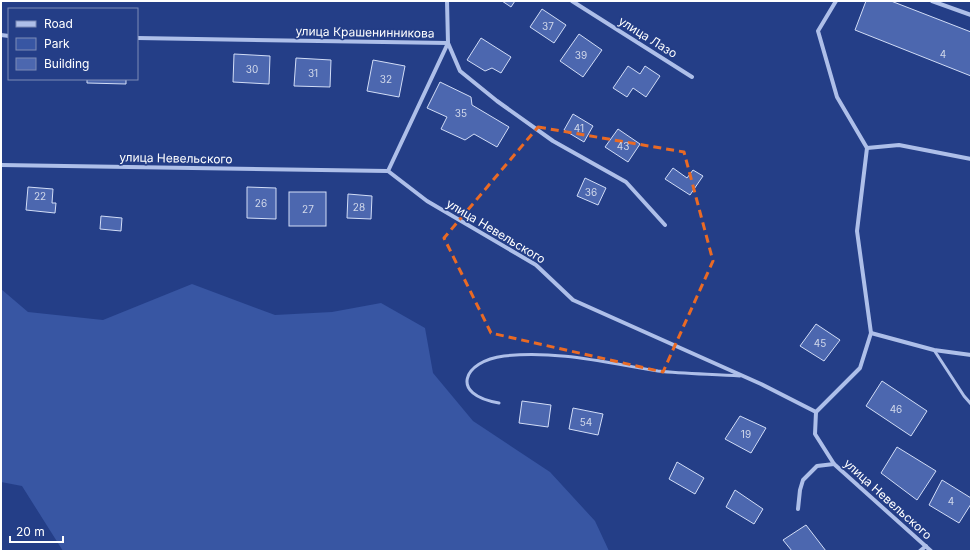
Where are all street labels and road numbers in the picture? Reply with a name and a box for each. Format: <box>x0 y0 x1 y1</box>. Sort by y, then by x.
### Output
street label: улица Лазо <box>616 13 680 61</box>
street label: улица Крашенинникова <box>295 23 435 41</box>
street label: улица Невельского <box>119 150 233 166</box>
street label: улица Невельского <box>444 195 548 267</box>
street label: улица Невельского <box>841 456 935 542</box>

